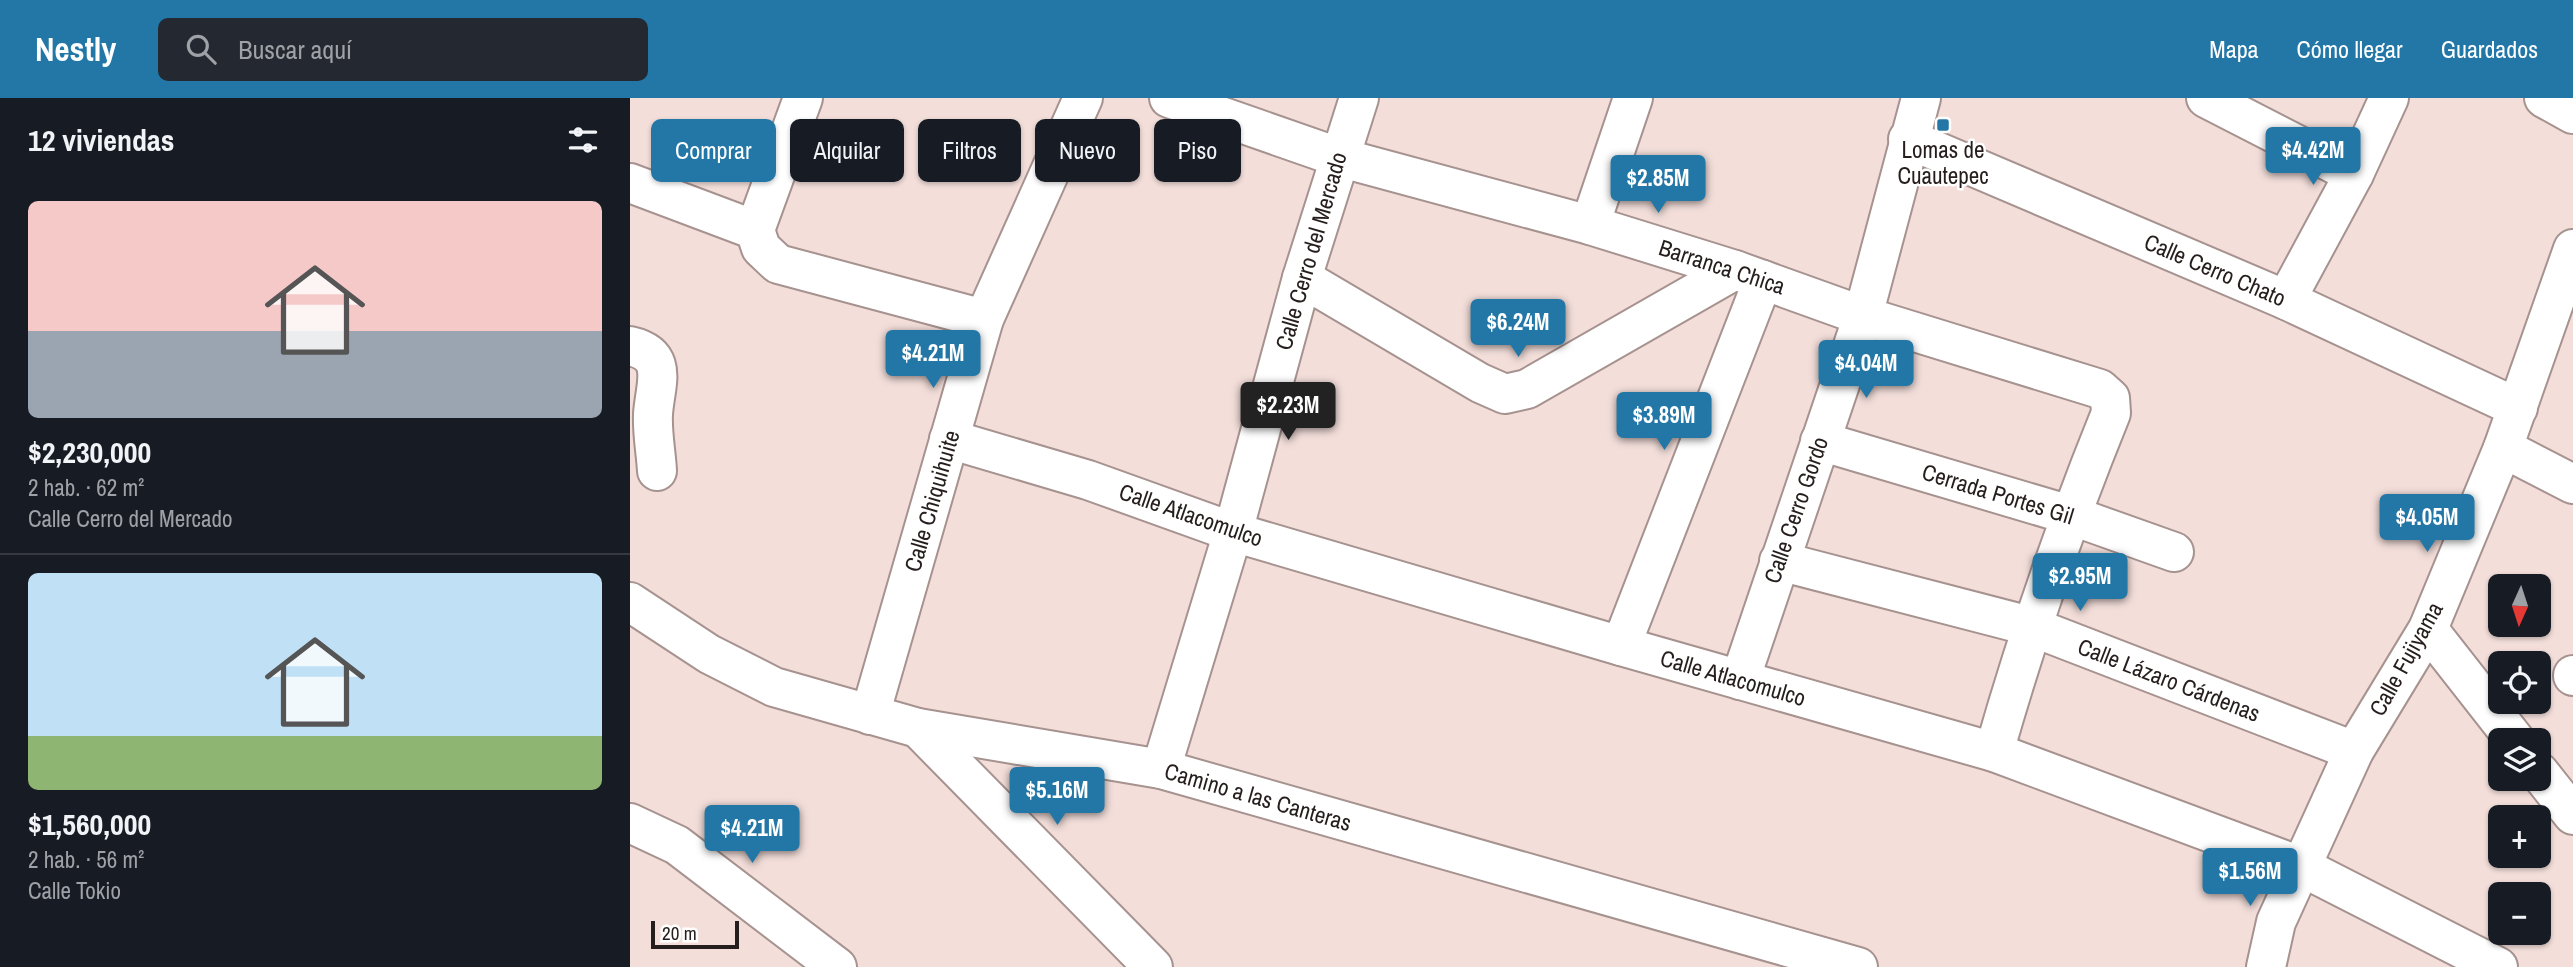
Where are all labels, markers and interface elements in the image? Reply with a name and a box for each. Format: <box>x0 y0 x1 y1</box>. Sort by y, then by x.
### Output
search box <box>158 18 648 81</box>
text: Nestly <box>35 27 116 71</box>
icon: search <box>182 30 220 68</box>
text: Buscar aquí <box>238 32 352 67</box>
text: Mapa <box>2209 33 2259 65</box>
text: Cómo llegar <box>2297 33 2403 65</box>
text: Guardados <box>2441 33 2538 65</box>
marker: Lomas de Cuautepec <box>1935 117 1951 133</box>
chip: Comprar <box>651 119 776 182</box>
chip: Alquilar <box>790 119 904 182</box>
chip: Filtros <box>918 119 1021 182</box>
chip: Nuevo <box>1035 119 1140 182</box>
chip: Piso <box>1154 119 1241 182</box>
text: 12 viviendas <box>28 120 174 160</box>
icon: filters <box>564 121 602 159</box>
pin: $4.42M <box>2256 127 2370 187</box>
place label: Lomas de Cuautepec <box>1897 134 1989 191</box>
text: $4.42M <box>2282 134 2344 165</box>
street label: Calle Cerro del Mercado <box>1267 148 1354 353</box>
pin: $2.85M <box>1601 156 1715 215</box>
text: $2.85M <box>1627 162 1689 193</box>
street label: Calle Cerro Chato <box>2140 226 2291 313</box>
street label: Barranca Chica <box>1655 232 1790 302</box>
icon: home <box>252 247 378 373</box>
pin: $6.24M <box>1461 300 1575 359</box>
text: $6.24M <box>1487 306 1549 337</box>
pin: $4.21M <box>876 330 990 390</box>
text: $4.21M <box>902 337 964 368</box>
pin: $4.04M <box>1809 341 1923 400</box>
text: $4.04M <box>1835 347 1897 378</box>
pin: $2.23M <box>1231 382 1345 442</box>
text: $2.23M <box>1257 389 1319 420</box>
pin: $3.89M <box>1607 392 1721 452</box>
text: $3.89M <box>1633 399 1695 430</box>
street label: Calle Chiquihuite <box>897 427 967 575</box>
text: $2,230,000 <box>28 432 151 472</box>
street label: Calle Cerro Gordo <box>1756 432 1835 587</box>
street label: Cerrada Portes Gil <box>1918 456 2078 531</box>
text: 2 hab. · 62 m² <box>28 472 144 503</box>
street label: Calle Atlacomulco <box>1115 475 1267 554</box>
pin: $4.05M <box>2370 494 2484 554</box>
text: $4.05M <box>2396 501 2458 532</box>
text: Calle Cerro del Mercado <box>28 503 232 534</box>
pin: $2.95M <box>2023 554 2137 613</box>
text: $2.95M <box>2049 560 2111 591</box>
north arrow <box>2488 574 2552 637</box>
map controls <box>2488 574 2551 945</box>
street label: Calle Fujiyama <box>2362 596 2450 721</box>
icon: home <box>252 619 378 745</box>
street label: Calle Lázaro Cárdenas <box>2074 630 2265 729</box>
street label: Calle Atlacomulco <box>1657 642 1809 713</box>
button: locate <box>2488 651 2551 714</box>
button: layers <box>2488 728 2551 791</box>
street label: Camino a las Canteras <box>1161 755 1355 838</box>
pin: $5.16M <box>1000 768 1114 827</box>
text: $5.16M <box>1026 774 1088 805</box>
text: $1,560,000 <box>28 804 151 844</box>
button: + <box>2488 805 2551 868</box>
pin: $4.21M <box>695 806 809 865</box>
text: $4.21M <box>721 812 783 843</box>
text: 2 hab. · 56 m² <box>28 844 144 875</box>
pin: $1.56M <box>2193 848 2307 908</box>
text: $1.56M <box>2219 855 2281 886</box>
text: Calle Tokio <box>28 875 121 906</box>
button: − <box>2488 882 2551 945</box>
scale bar <box>651 918 738 950</box>
text: 20 m <box>662 920 697 946</box>

